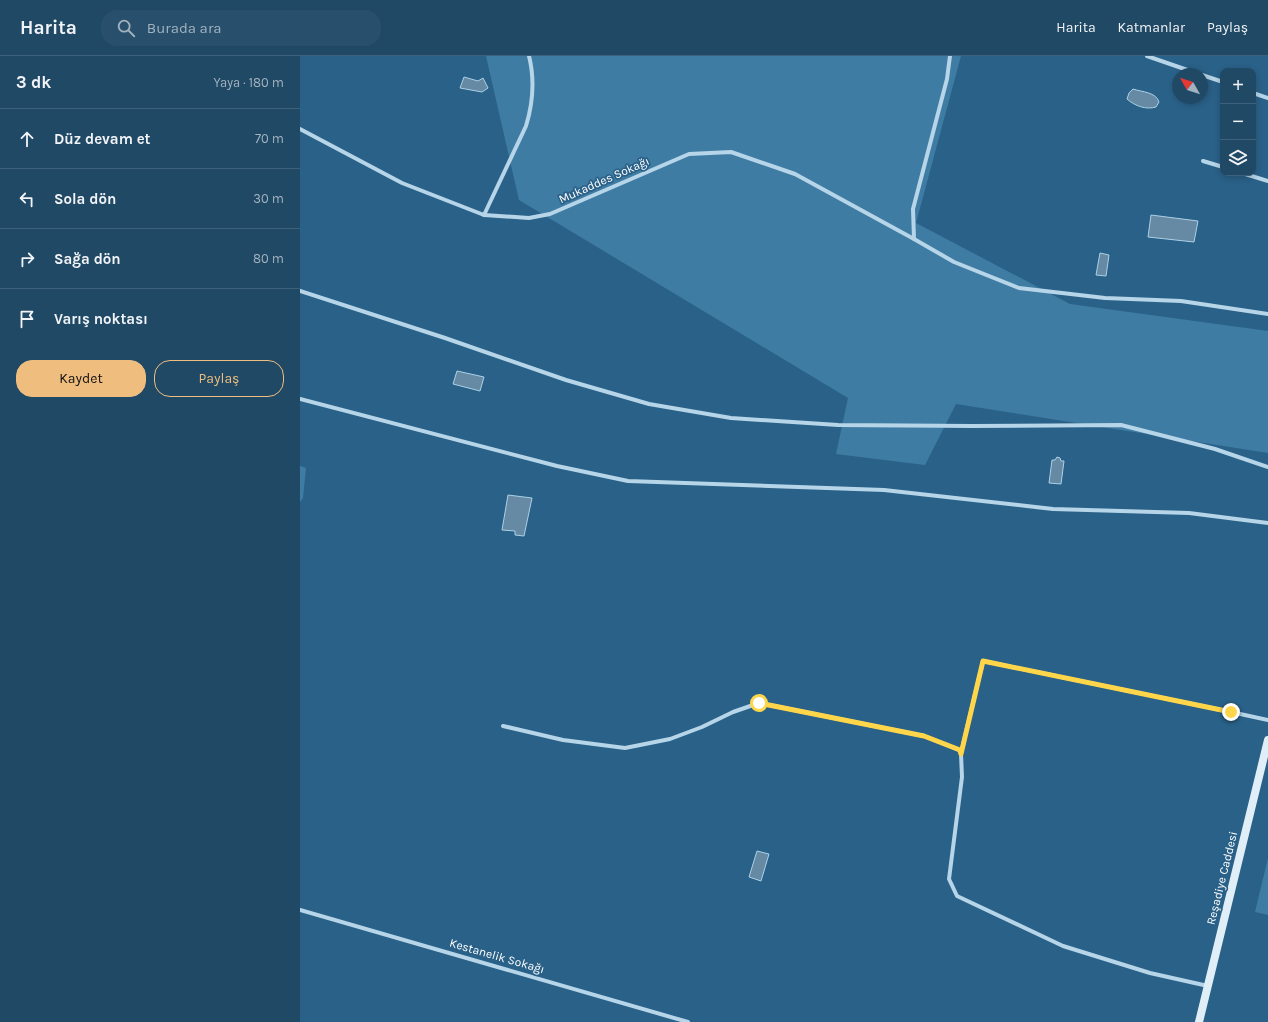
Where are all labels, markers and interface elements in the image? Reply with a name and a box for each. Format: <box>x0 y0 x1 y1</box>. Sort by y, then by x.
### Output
search box <box>101 10 381 46</box>
text: Harita <box>20 17 77 39</box>
icon: search <box>115 17 137 39</box>
text: Burada ara <box>147 19 222 37</box>
text: Harita <box>1056 19 1096 36</box>
text: Katmanlar <box>1118 19 1185 36</box>
text: Paylaş <box>1207 19 1248 36</box>
north arrow <box>1172 68 1208 104</box>
map controls <box>1220 68 1256 176</box>
button: + <box>1220 68 1256 104</box>
text: 3 dk <box>16 72 51 92</box>
text: Yaya · 180 m <box>214 75 284 90</box>
button: − <box>1220 104 1256 140</box>
icon: ahead <box>16 128 38 150</box>
text: Düz devam et <box>54 130 151 148</box>
text: 70 m <box>255 131 284 146</box>
button: layers <box>1220 140 1256 176</box>
street label: Mukaddes Sokağı <box>556 154 652 206</box>
icon: left <box>16 188 38 210</box>
text: Sola dön <box>54 190 116 208</box>
text: 30 m <box>253 191 284 206</box>
icon: right <box>16 248 38 270</box>
text: Sağa dön <box>54 250 121 268</box>
text: 80 m <box>253 251 284 266</box>
icon: arrive <box>16 308 38 330</box>
text: Varış noktası <box>54 310 148 328</box>
button: Kaydet <box>16 360 146 397</box>
button: Paylaş <box>154 360 284 397</box>
route start <box>750 694 768 712</box>
route end <box>1222 703 1240 721</box>
street label: Reşadiye Caddesi <box>1204 830 1240 926</box>
street label: Kestanelik Sokağı <box>448 936 546 976</box>

